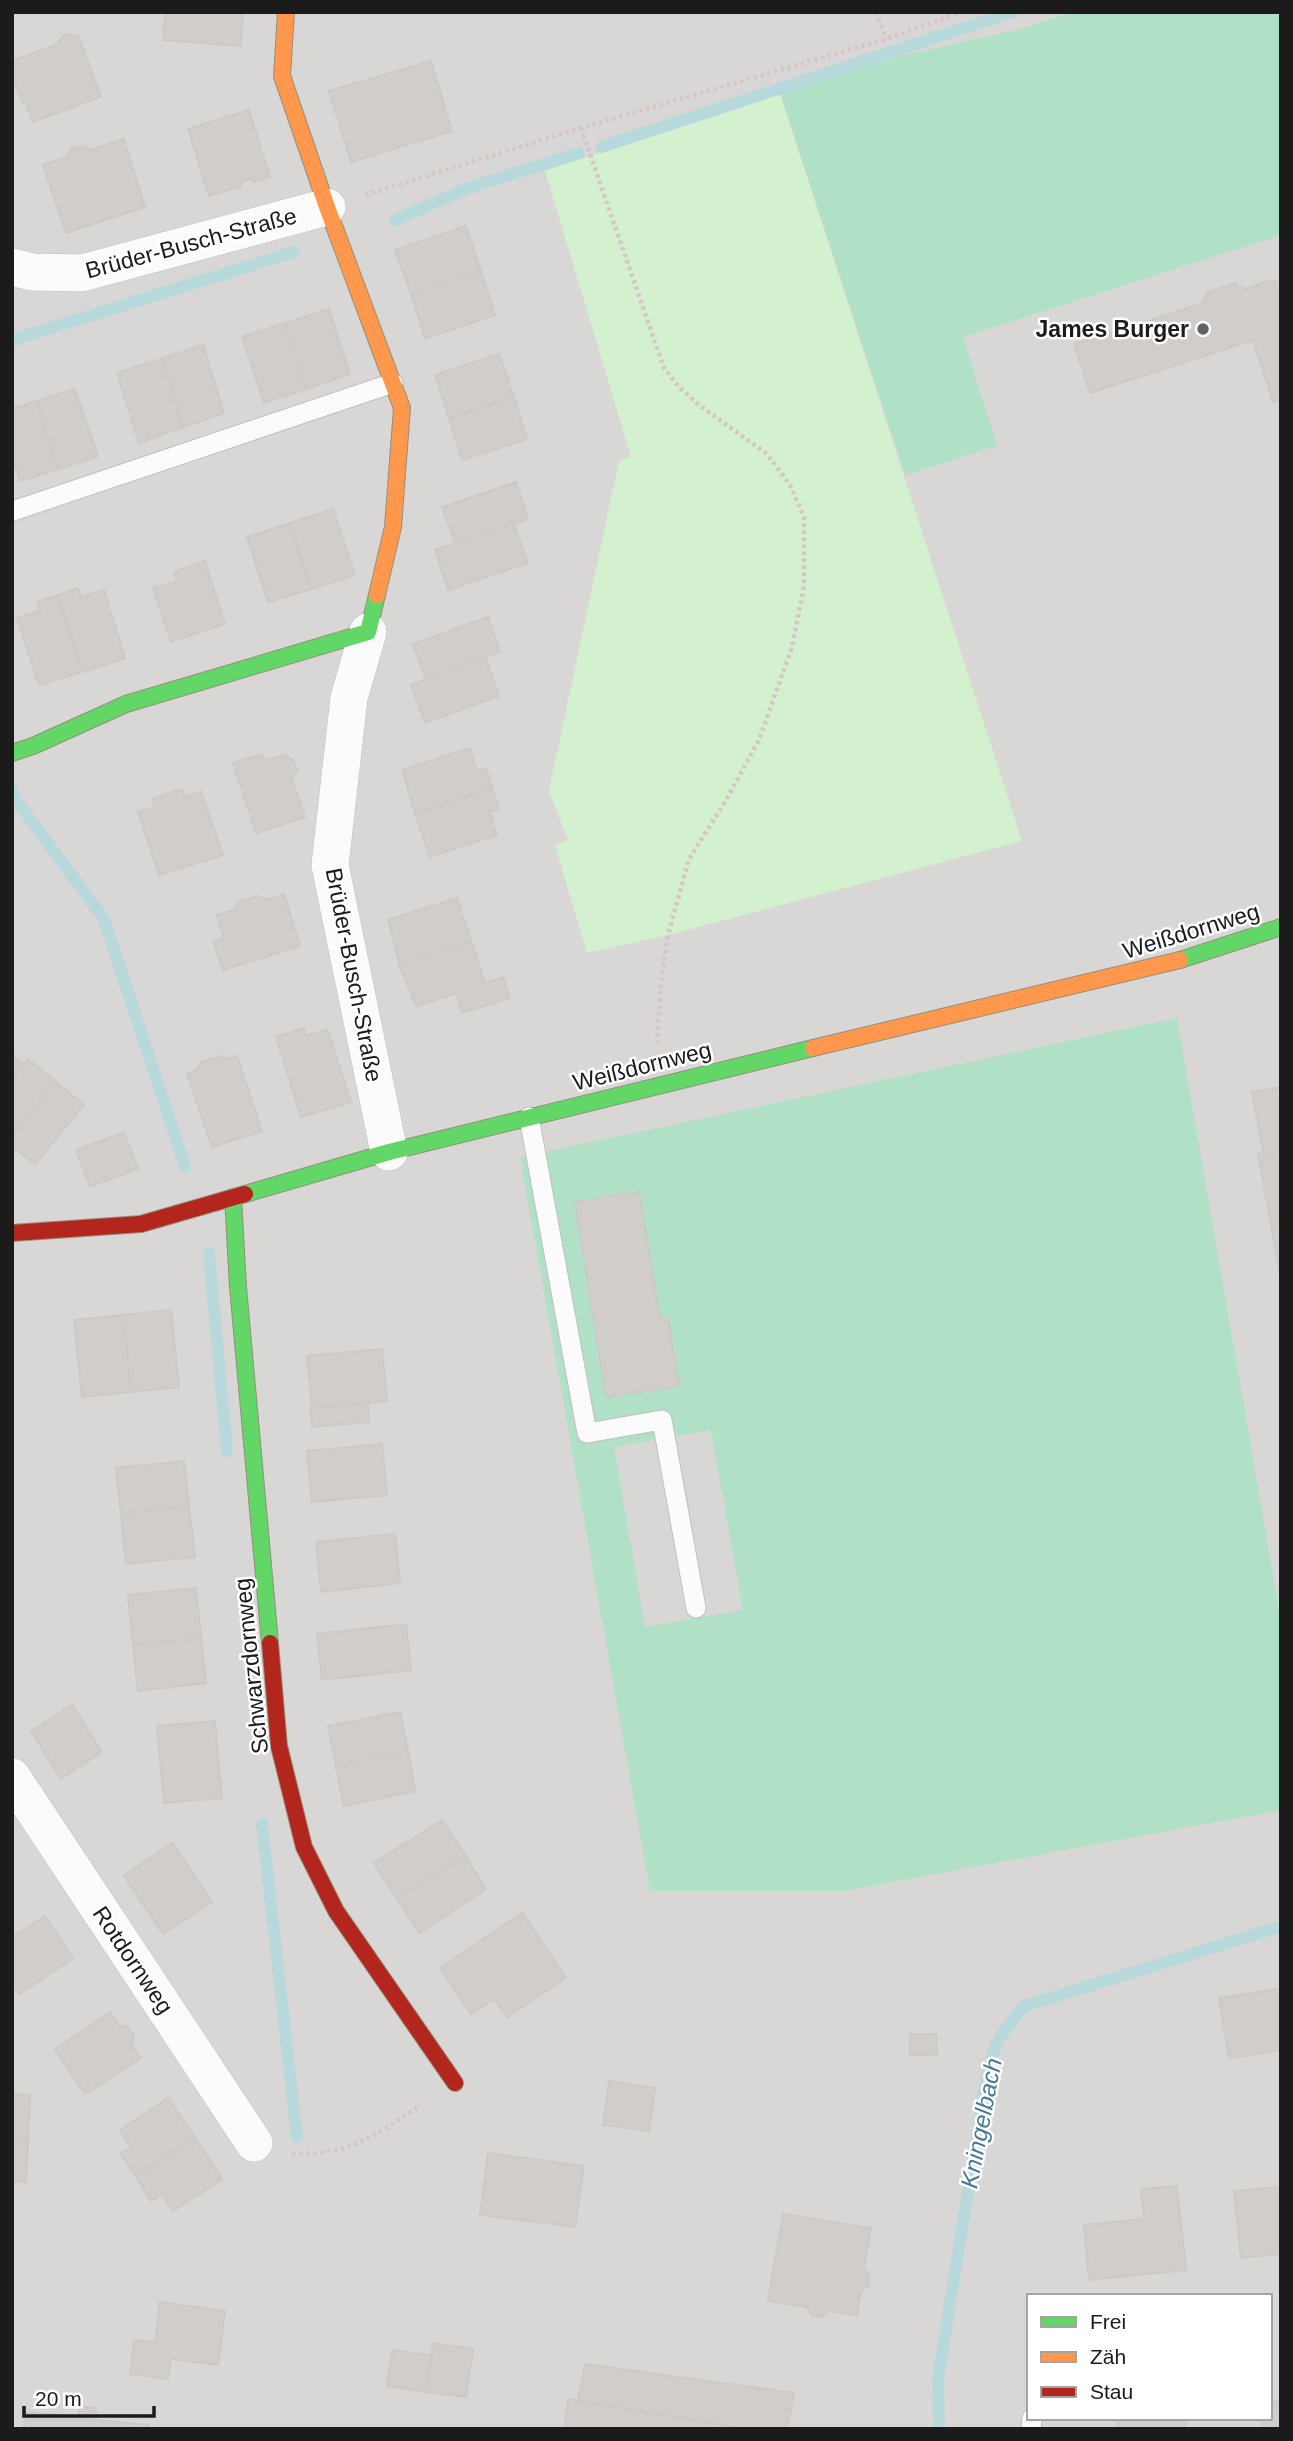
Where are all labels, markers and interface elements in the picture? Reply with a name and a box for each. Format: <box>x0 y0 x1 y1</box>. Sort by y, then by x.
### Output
street label: Brüder-Busch-Straße <box>83 202 299 284</box>
place label: James Burger <box>1036 316 1189 342</box>
marker: James Burger <box>1195 321 1211 337</box>
street label: Brüder-Busch-Straße <box>321 866 387 1084</box>
street label: Weißdornweg <box>1120 898 1262 964</box>
street label: Weißdornweg <box>570 1036 714 1096</box>
street label: Schwarzdornweg <box>229 1577 273 1755</box>
street label: Rotdornweg <box>88 1901 178 2019</box>
water label: Kningelbach <box>955 2056 1007 2190</box>
legend <box>1027 2294 1272 2420</box>
text: Frei <box>1090 2310 1126 2333</box>
text: Zäh <box>1090 2345 1126 2368</box>
scale bar <box>24 2374 154 2418</box>
text: Stau <box>1090 2380 1133 2403</box>
text: 20 m <box>35 2387 82 2410</box>

